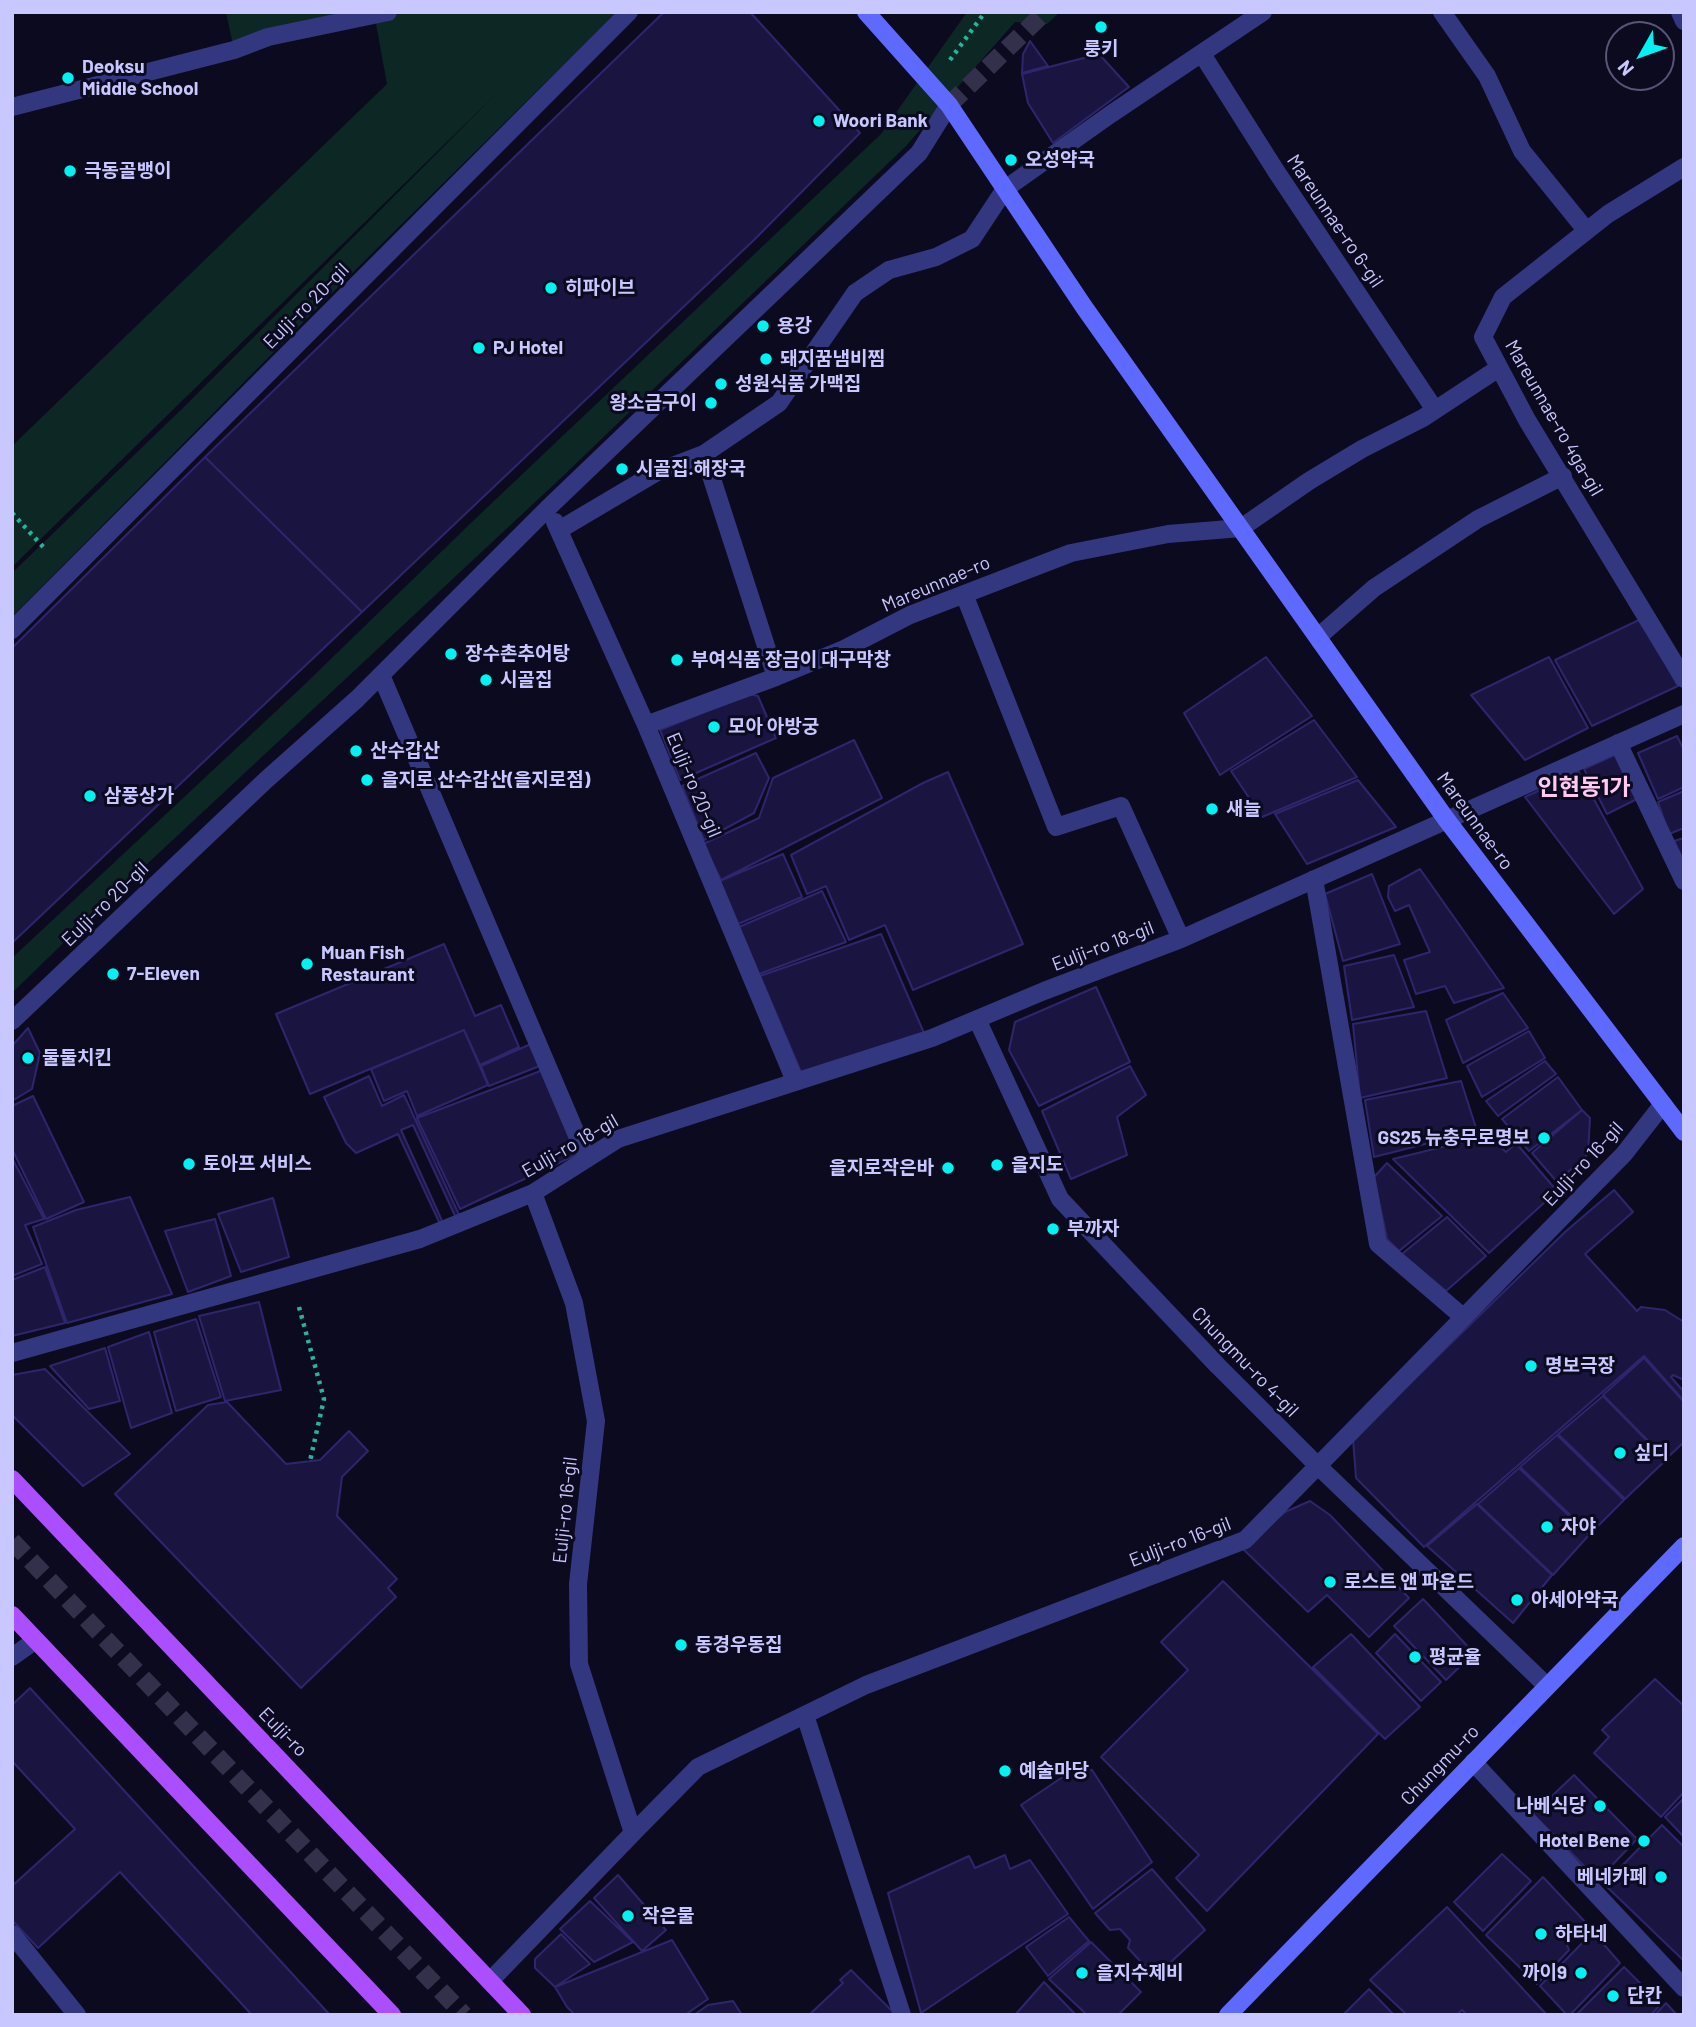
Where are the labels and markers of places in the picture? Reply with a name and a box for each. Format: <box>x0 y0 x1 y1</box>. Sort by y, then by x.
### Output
marker: 룽키 <box>1093 19 1109 35</box>
place label: 룽키 <box>1084 38 1118 60</box>
place label: Deoksu Middle School <box>82 56 198 100</box>
marker: Deoksu Middle School <box>60 70 76 86</box>
place label: Woori Bank <box>833 110 928 132</box>
marker: Woori Bank <box>811 113 827 129</box>
place label: 오성약국 <box>1025 149 1095 171</box>
marker: 오성약국 <box>1003 152 1019 168</box>
place label: 극동골뱅이 <box>84 160 171 182</box>
marker: 극동골뱅이 <box>62 163 78 179</box>
place label: 히파이브 <box>565 277 635 299</box>
marker: 히파이브 <box>543 280 559 296</box>
place label: 용강 <box>777 315 812 337</box>
marker: 용강 <box>755 318 771 334</box>
place label: PJ Hotel <box>493 337 563 359</box>
marker: PJ Hotel <box>471 340 487 356</box>
place label: 돼지꿈냄비찜 <box>780 348 885 370</box>
marker: 돼지꿈냄비찜 <box>758 351 774 367</box>
place label: 성원식품 가맥집 <box>735 373 861 395</box>
marker: 성원식품 가맥집 <box>713 376 729 392</box>
place label: 왕소금구이 <box>610 392 697 414</box>
marker: 왕소금구이 <box>703 395 719 411</box>
place label: 시골집.해장국 <box>636 458 746 480</box>
marker: 시골집.해장국 <box>614 461 630 477</box>
place label: 장수촌추어탕 <box>465 643 570 665</box>
marker: 장수촌추어탕 <box>443 646 459 662</box>
place label: 부여식품 장금이 대구막창 <box>691 649 891 671</box>
marker: 부여식품 장금이 대구막창 <box>669 652 685 668</box>
place label: 시골집 <box>500 669 552 691</box>
marker: 시골집 <box>478 672 494 688</box>
place label: 모아 아방궁 <box>728 716 819 738</box>
marker: 모아 아방궁 <box>706 719 722 735</box>
place label: 산수갑산 <box>370 740 440 762</box>
marker: 산수갑산 <box>348 743 364 759</box>
place label: 을지로 산수갑산(을지로점) <box>381 769 590 791</box>
marker: 을지로 산수갑산(을지로점) <box>359 772 375 788</box>
place label: 삼풍상가 <box>104 785 174 807</box>
marker: 삼풍상가 <box>82 788 98 804</box>
place label: 새늘 <box>1226 798 1261 820</box>
marker: 새늘 <box>1204 801 1220 817</box>
place label: Muan Fish Restaurant <box>321 942 415 986</box>
marker: Muan Fish Restaurant <box>299 956 315 972</box>
place label: 7-Eleven <box>127 963 200 985</box>
marker: 7-Eleven <box>105 966 121 982</box>
place label: 둘둘치킨 <box>42 1047 112 1069</box>
marker: 둘둘치킨 <box>20 1050 36 1066</box>
place label: GS25 뉴충무로명보 <box>1378 1127 1530 1149</box>
marker: GS25 뉴충무로명보 <box>1536 1130 1552 1146</box>
place label: 토아프 서비스 <box>203 1153 312 1175</box>
place label: 을지도 <box>1011 1154 1063 1176</box>
marker: 토아프 서비스 <box>181 1156 197 1172</box>
place label: 을지로작은바 <box>829 1157 934 1179</box>
marker: 을지도 <box>989 1157 1005 1173</box>
marker: 을지로작은바 <box>940 1160 956 1176</box>
place label: 부까자 <box>1067 1218 1119 1240</box>
marker: 부까자 <box>1045 1221 1061 1237</box>
place label: 명보극장 <box>1545 1355 1615 1377</box>
marker: 명보극장 <box>1523 1358 1539 1374</box>
place label: 싶디 <box>1634 1442 1669 1464</box>
marker: 싶디 <box>1612 1445 1628 1461</box>
place label: 자야 <box>1561 1516 1596 1538</box>
marker: 자야 <box>1539 1519 1555 1535</box>
place label: 로스트 앤 파운드 <box>1344 1571 1474 1593</box>
marker: 로스트 앤 파운드 <box>1322 1574 1338 1590</box>
place label: 아세아약국 <box>1531 1589 1618 1611</box>
marker: 아세아약국 <box>1509 1592 1525 1608</box>
place label: 동경우동집 <box>695 1634 782 1656</box>
marker: 동경우동집 <box>673 1637 689 1653</box>
place label: 평균율 <box>1429 1646 1481 1668</box>
marker: 평균율 <box>1407 1649 1423 1665</box>
place label: 예술마당 <box>1019 1760 1089 1782</box>
marker: 예술마당 <box>997 1763 1013 1779</box>
place label: 나베식당 <box>1516 1795 1586 1817</box>
marker: 나베식당 <box>1592 1798 1608 1814</box>
place label: Hotel Bene <box>1539 1830 1630 1852</box>
marker: Hotel Bene <box>1636 1833 1652 1849</box>
place label: 베네카페 <box>1577 1866 1647 1888</box>
marker: 베네카페 <box>1653 1869 1669 1885</box>
place label: 작은물 <box>642 1905 694 1927</box>
marker: 작은물 <box>620 1908 636 1924</box>
place label: 하타네 <box>1555 1923 1607 1945</box>
marker: 하타네 <box>1533 1926 1549 1942</box>
place label: 을지수제비 <box>1096 1962 1183 1984</box>
place label: 까이9 <box>1522 1962 1567 1984</box>
marker: 을지수제비 <box>1074 1965 1090 1981</box>
marker: 까이9 <box>1573 1965 1589 1981</box>
place label: 단칸 <box>1627 1985 1662 2007</box>
marker: 단칸 <box>1605 1988 1621 2004</box>

